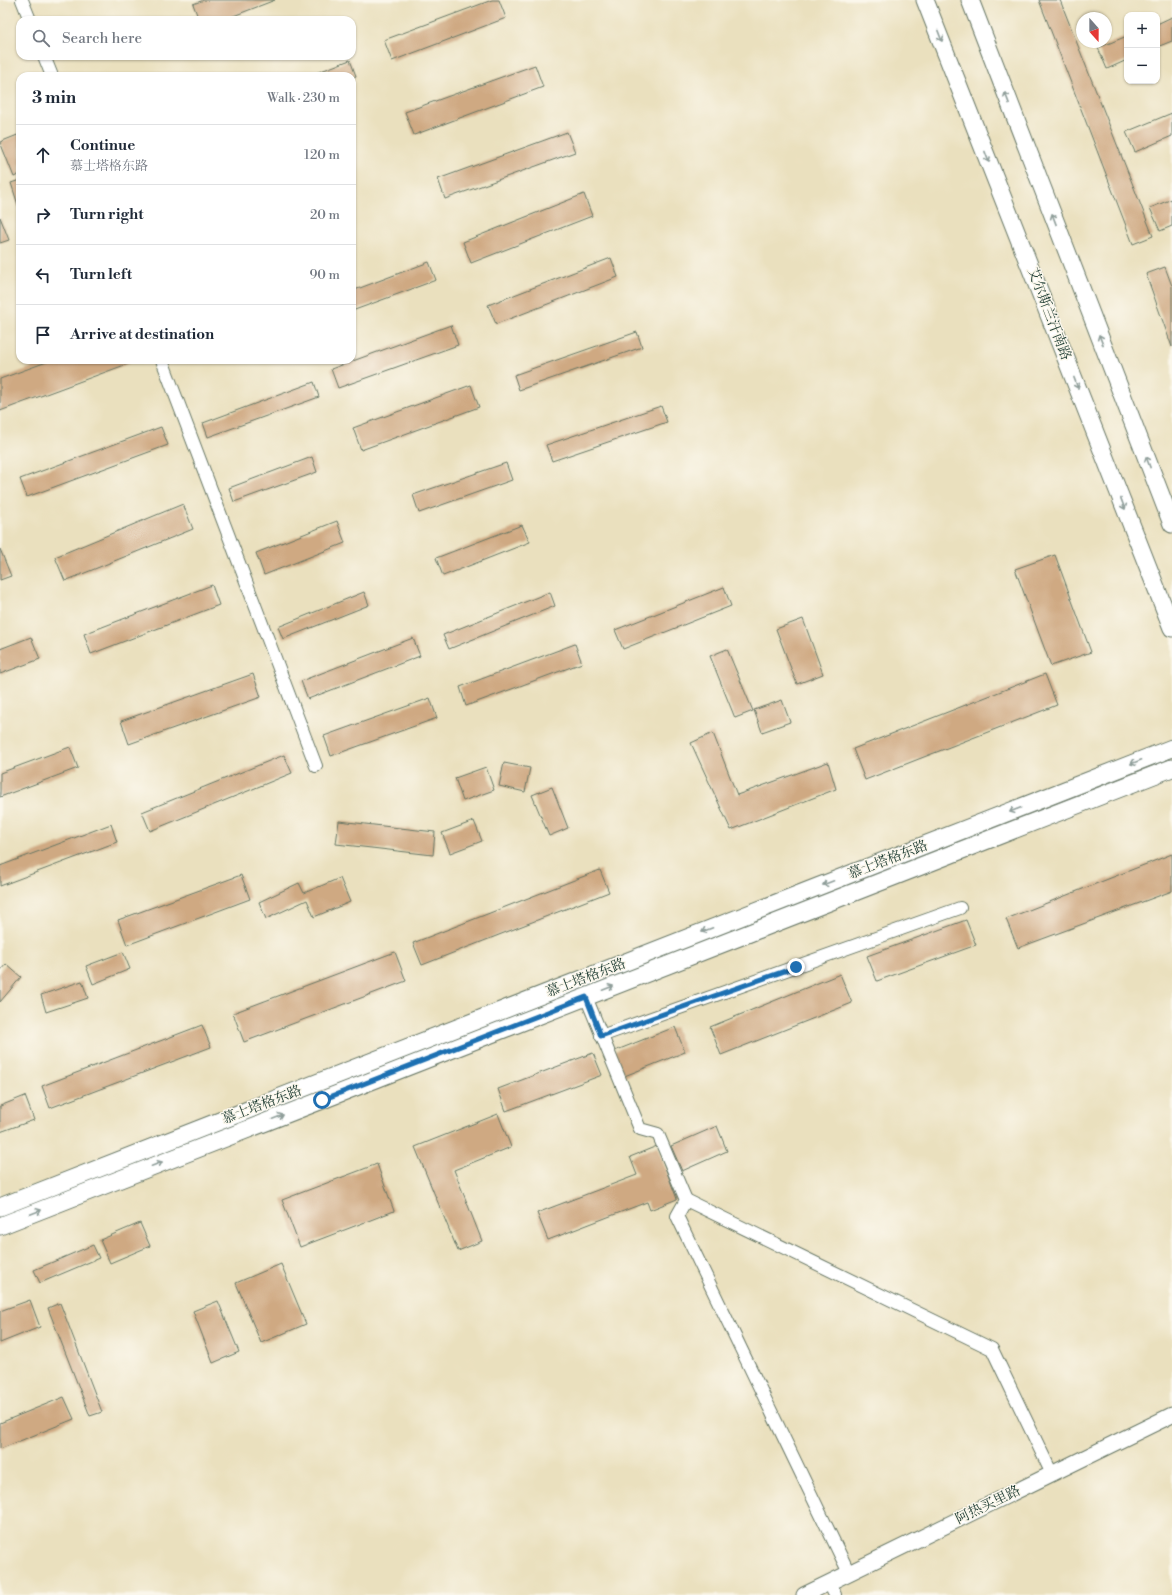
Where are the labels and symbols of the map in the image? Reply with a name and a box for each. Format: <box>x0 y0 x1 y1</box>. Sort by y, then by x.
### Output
north arrow <box>1076 12 1112 48</box>
one-way arrow <box>936 30 944 42</box>
one-way arrow <box>1003 92 1011 104</box>
one-way arrow <box>984 151 992 163</box>
one-way arrow <box>1050 214 1058 226</box>
street label: 艾尔斯兰汗南路 <box>1023 265 1075 363</box>
one-way arrow <box>1097 335 1105 347</box>
one-way arrow <box>1072 376 1080 388</box>
one-way arrow <box>1143 456 1151 468</box>
one-way arrow <box>1120 497 1128 509</box>
one-way arrow <box>1130 759 1142 767</box>
one-way arrow <box>1009 806 1021 814</box>
street label: 慕士塔格东路 <box>846 837 930 883</box>
one-way arrow <box>823 879 835 887</box>
one-way arrow <box>702 927 714 935</box>
street label: 慕士塔格东路 <box>544 955 628 1001</box>
route end <box>787 958 805 976</box>
one-way arrow <box>602 984 614 992</box>
street label: 慕士塔格东路 <box>220 1082 304 1128</box>
route start <box>313 1091 331 1109</box>
one-way arrow <box>272 1113 284 1120</box>
one-way arrow <box>151 1160 163 1168</box>
one-way arrow <box>30 1207 42 1215</box>
street label: 阿热买里路 <box>953 1482 1023 1528</box>

